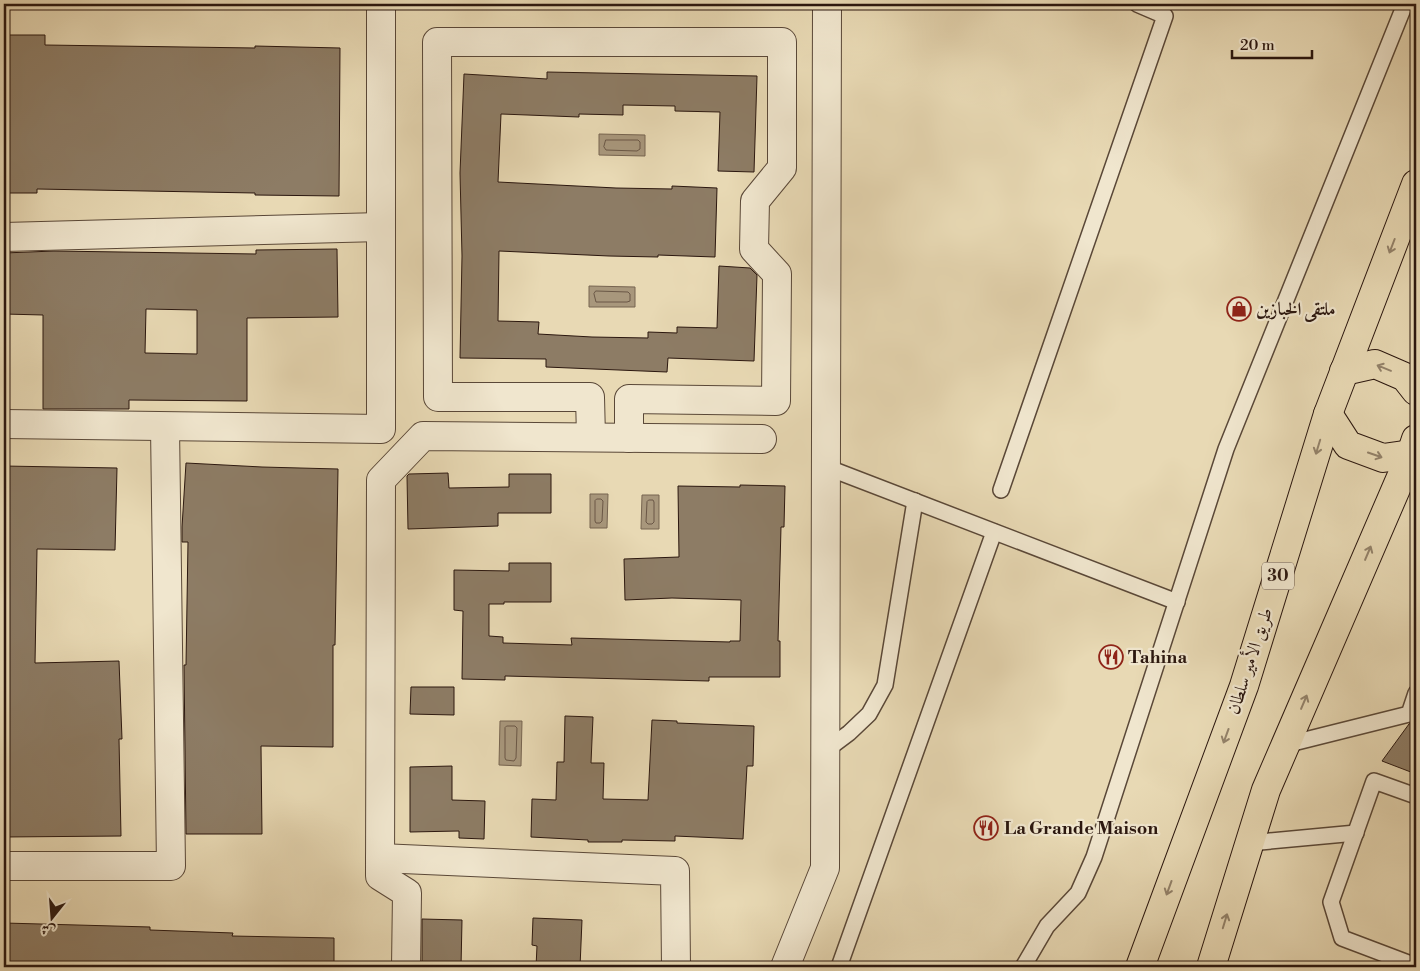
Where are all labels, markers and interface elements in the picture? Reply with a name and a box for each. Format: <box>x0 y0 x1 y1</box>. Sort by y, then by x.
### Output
scale bar <box>1232 28 1312 60</box>
text: 20 m <box>1240 36 1275 55</box>
one-way arrow <box>1387 238 1396 253</box>
shop icon: ملتقى الخبازين <box>1226 296 1252 322</box>
place label: ملتقى الخبازين <box>1256 298 1335 323</box>
one-way arrow <box>1377 362 1392 372</box>
one-way arrow <box>1312 439 1322 455</box>
one-way arrow <box>1367 451 1383 460</box>
one-way arrow <box>1364 546 1374 561</box>
road number: 30 <box>1262 562 1294 590</box>
street label: طريق الأمير سلطان <box>1220 604 1278 717</box>
restaurant icon: Tahina <box>1098 644 1124 670</box>
place label: Tahina <box>1128 646 1187 669</box>
one-way arrow <box>1299 695 1309 710</box>
one-way arrow <box>1221 727 1230 743</box>
restaurant icon: La Grande Maison <box>973 815 999 841</box>
place label: La Grande Maison <box>1004 817 1158 840</box>
one-way arrow <box>1164 880 1173 895</box>
north arrow <box>28 894 78 944</box>
one-way arrow <box>1221 913 1231 929</box>
text: ش <box>39 919 58 940</box>

